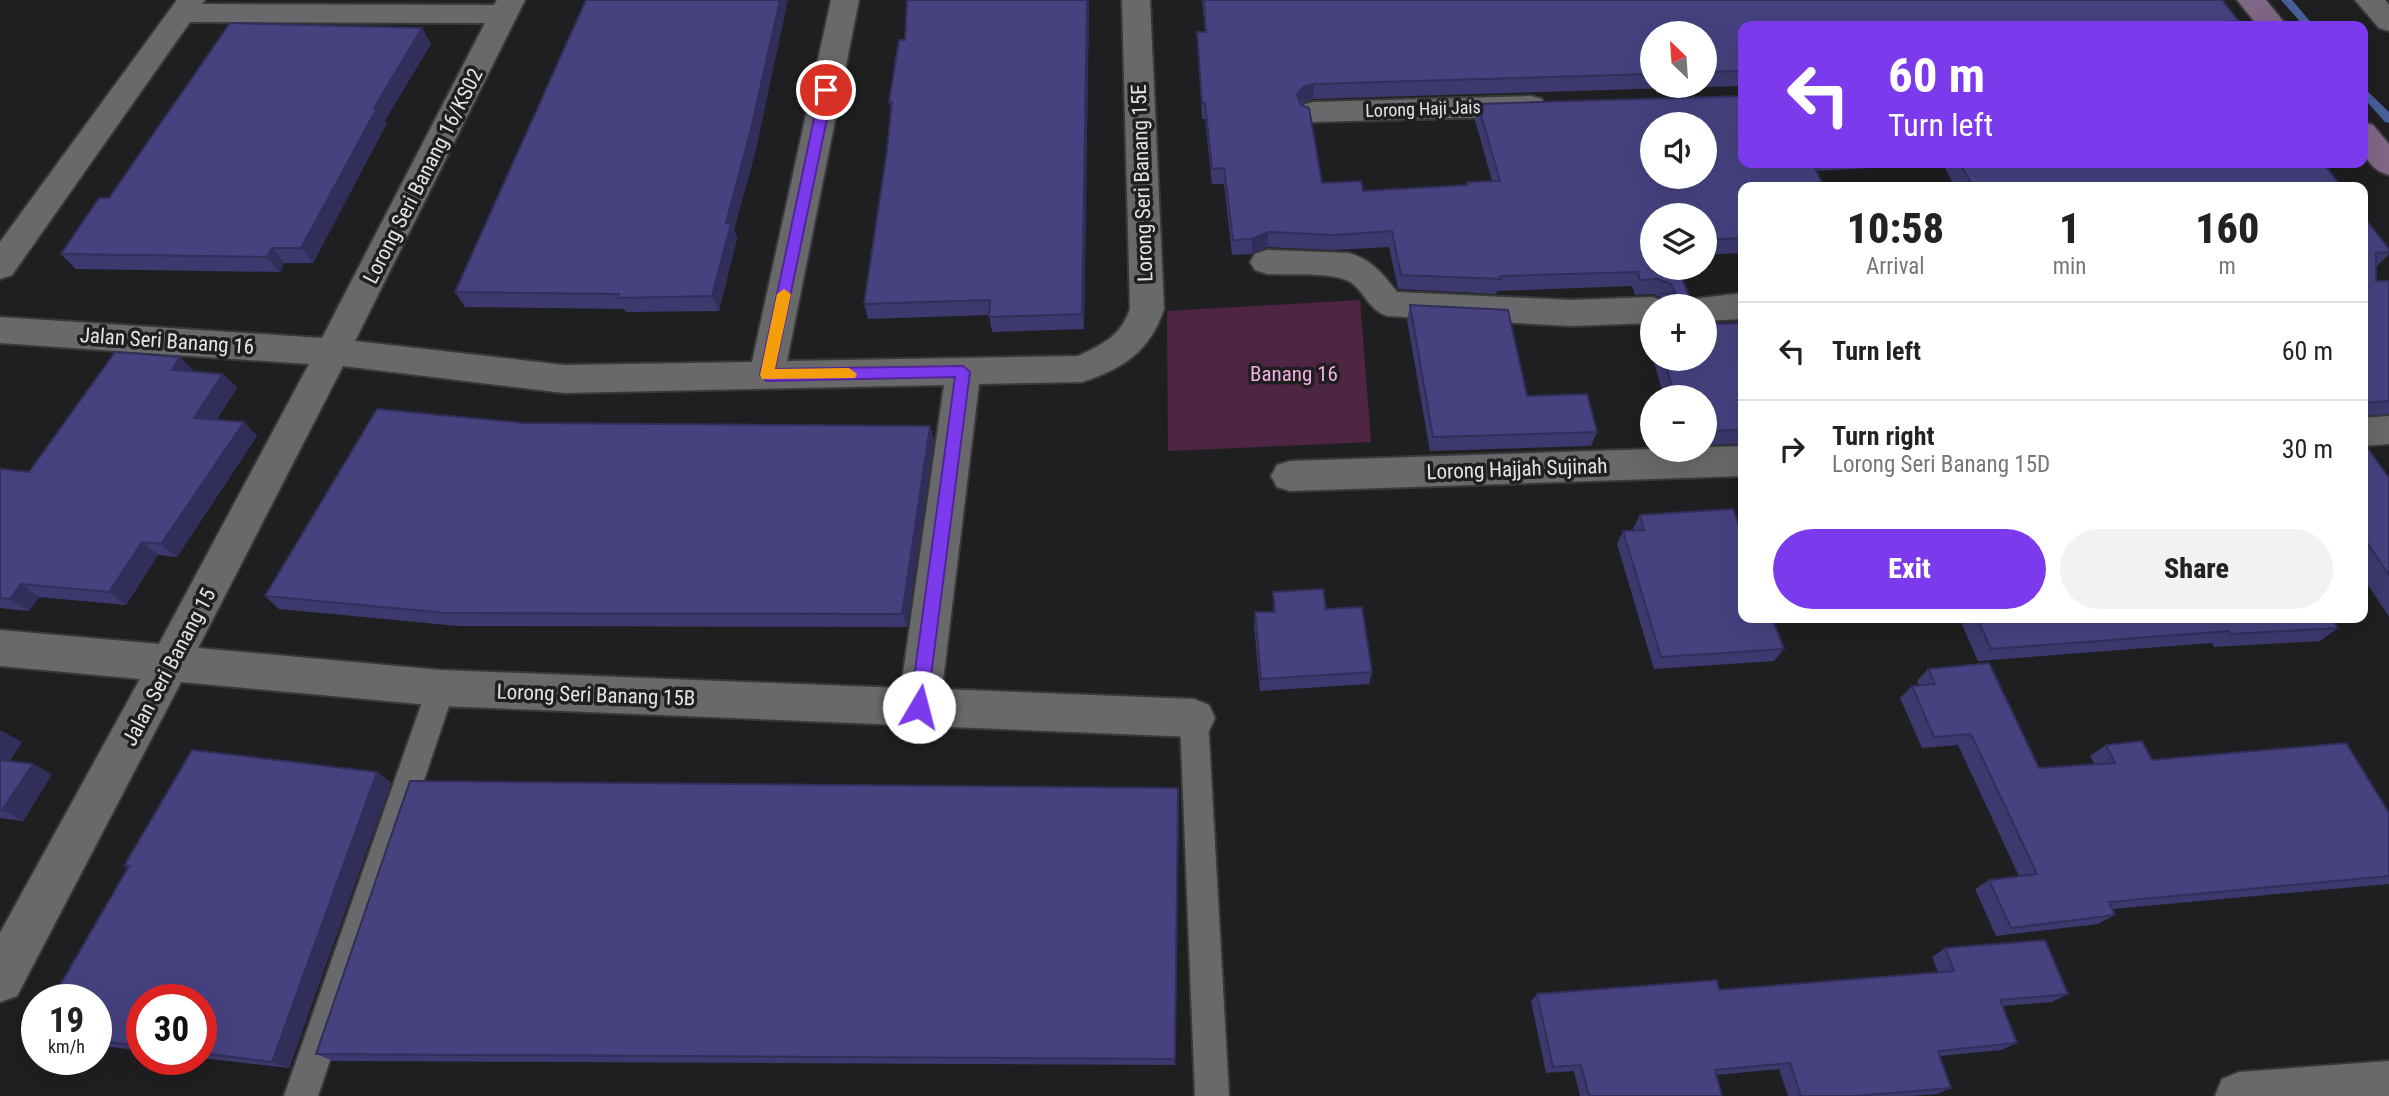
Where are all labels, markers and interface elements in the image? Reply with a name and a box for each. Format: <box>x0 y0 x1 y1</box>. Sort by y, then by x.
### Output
north arrow <box>1640 21 1717 98</box>
map controls <box>1640 21 1717 462</box>
text: 60 m <box>1888 47 1985 104</box>
icon: left <box>1773 49 1864 140</box>
pin <box>796 60 856 120</box>
street label: Lorong Seri Banang 16/KS02 <box>358 64 488 288</box>
icon: arrive <box>807 71 845 109</box>
street label: Lorong Seri Banang 15E <box>1127 84 1157 282</box>
street label: Lorong Haji Jais <box>1365 96 1481 121</box>
text: Turn left <box>1888 106 1993 144</box>
button: sound <box>1640 112 1717 189</box>
button: layers <box>1640 203 1717 280</box>
text: 10:58 <box>1847 204 1944 253</box>
text: 1 <box>2059 204 2080 253</box>
text: 160 <box>2195 204 2259 253</box>
text: Arrival <box>1866 253 1925 280</box>
text: min <box>2053 253 2086 280</box>
text: m <box>2219 253 2236 280</box>
button: + <box>1640 294 1717 371</box>
street label: Jalan Seri Banang 16 <box>79 323 255 359</box>
icon: left <box>1773 332 1811 370</box>
text: Turn left <box>1832 336 1921 366</box>
text: 60 m <box>2282 336 2333 366</box>
park label: Banang 16 <box>1250 362 1338 386</box>
button: − <box>1640 385 1717 462</box>
text: Turn right <box>1832 421 1934 451</box>
icon: right <box>1773 430 1811 468</box>
text: 30 m <box>2282 434 2333 464</box>
text: Lorong Seri Banang 15D <box>1832 451 2050 478</box>
street label: Lorong Hajjah Sujinah <box>1426 454 1608 484</box>
button: Exit <box>1773 529 2046 609</box>
button: Share <box>2060 529 2333 609</box>
street label: Jalan Seri Banang 15 <box>117 584 221 750</box>
position arrow <box>882 670 956 744</box>
street label: Lorong Seri Banang 15B <box>496 680 696 710</box>
speed limit sign: 30 <box>126 984 217 1075</box>
text: 19 <box>49 1000 84 1041</box>
text: km/h <box>48 1036 85 1057</box>

